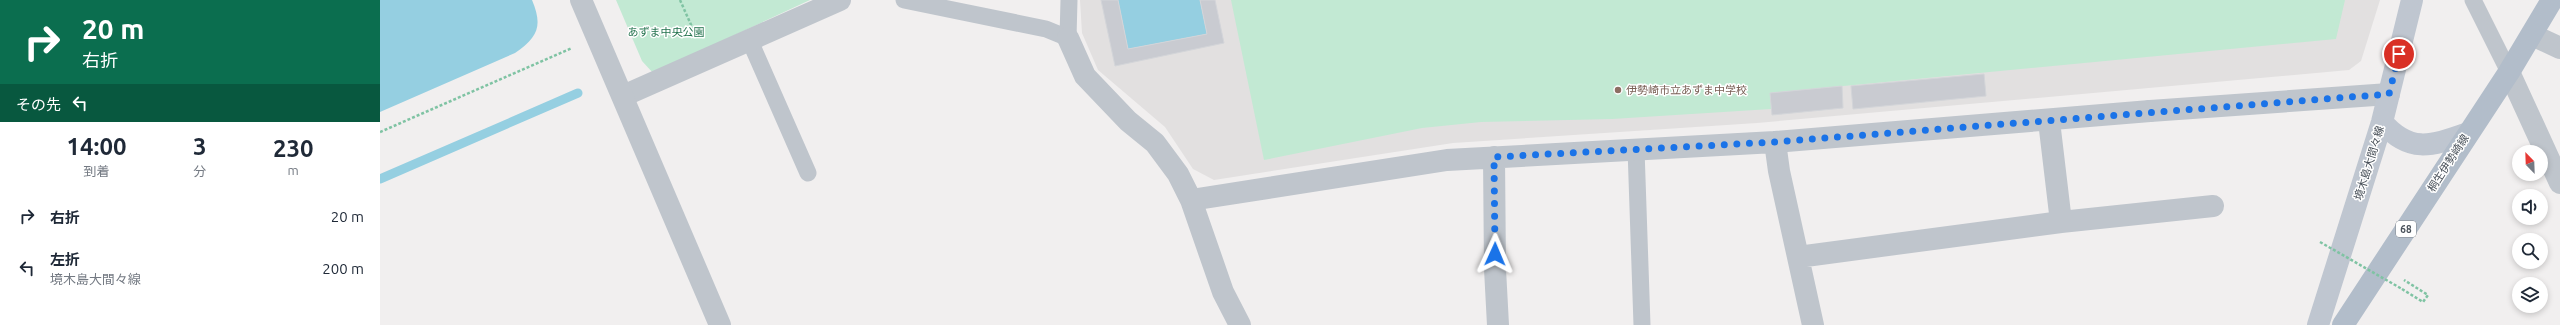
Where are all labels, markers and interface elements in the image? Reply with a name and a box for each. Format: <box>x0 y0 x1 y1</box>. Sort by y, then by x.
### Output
text: 20 m <box>82 13 144 44</box>
icon: right <box>16 16 68 68</box>
park label: あずま中央公園 <box>628 26 705 38</box>
pin <box>2382 37 2416 71</box>
icon: arrive <box>2388 43 2410 65</box>
text: 右折 <box>82 50 118 70</box>
place label: 伊勢崎市立あずま中学校 <box>1626 84 1747 96</box>
marker: 伊勢崎市立あずま中学校 <box>1613 85 1623 95</box>
icon: left <box>69 92 91 114</box>
text: その先 <box>16 96 61 113</box>
street label: 境木島大間々線 <box>2352 124 2386 202</box>
street label: 桐生伊勢崎線 <box>2425 132 2471 194</box>
text: 14:00 <box>66 133 127 160</box>
text: 3 <box>193 133 206 160</box>
text: 230 <box>273 135 314 162</box>
north arrow <box>2512 145 2548 181</box>
map controls <box>2512 145 2548 313</box>
text: m <box>288 163 299 177</box>
text: 到着 <box>83 164 109 178</box>
text: 分 <box>193 164 206 178</box>
button: sound <box>2512 189 2548 225</box>
icon: right <box>16 205 38 227</box>
text: 20 m <box>331 208 364 225</box>
text: 右折 <box>50 209 80 226</box>
road number: 68 <box>2396 221 2416 237</box>
position arrow <box>1474 233 1516 275</box>
button: search <box>2512 233 2548 269</box>
text: 左折 <box>50 251 80 268</box>
icon: left <box>16 257 38 279</box>
text: 200 m <box>322 260 364 277</box>
text: 境木島大間々線 <box>50 272 141 286</box>
button: layers <box>2512 277 2548 313</box>

